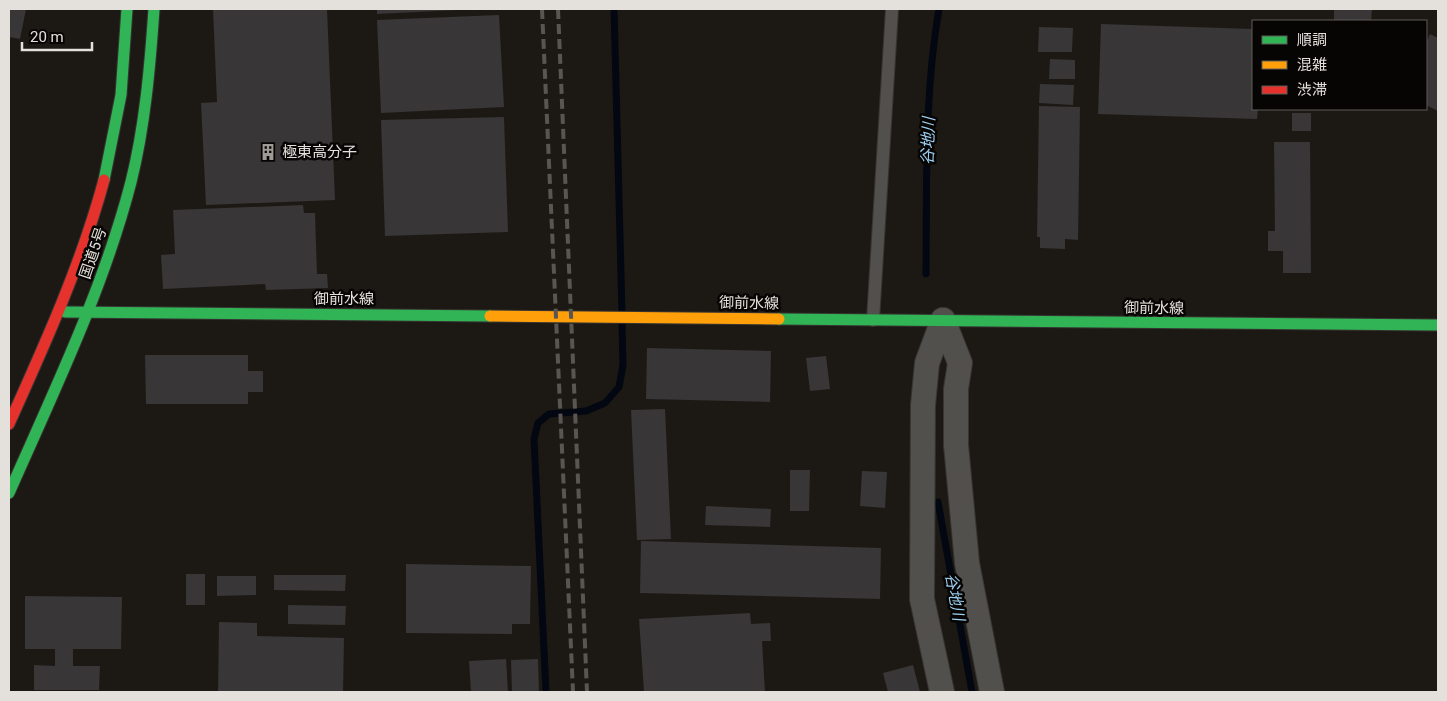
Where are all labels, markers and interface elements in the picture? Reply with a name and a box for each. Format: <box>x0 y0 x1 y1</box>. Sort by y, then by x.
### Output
scale bar <box>22 20 92 52</box>
legend <box>1252 20 1427 110</box>
text: 20 m <box>30 28 64 46</box>
text: 順調 <box>1297 31 1327 49</box>
text: 混雑 <box>1297 56 1327 74</box>
text: 渋滞 <box>1297 81 1327 99</box>
water label: 谷地川 <box>918 115 938 165</box>
building icon: 極東高分子 <box>258 142 278 162</box>
place label: 極東高分子 <box>282 143 357 161</box>
street label: 国道5号 <box>76 225 110 281</box>
street label: 御前水線 <box>314 290 374 308</box>
street label: 御前水線 <box>719 293 779 313</box>
street label: 御前水線 <box>1124 298 1184 318</box>
water label: 谷地川 <box>941 572 969 624</box>

